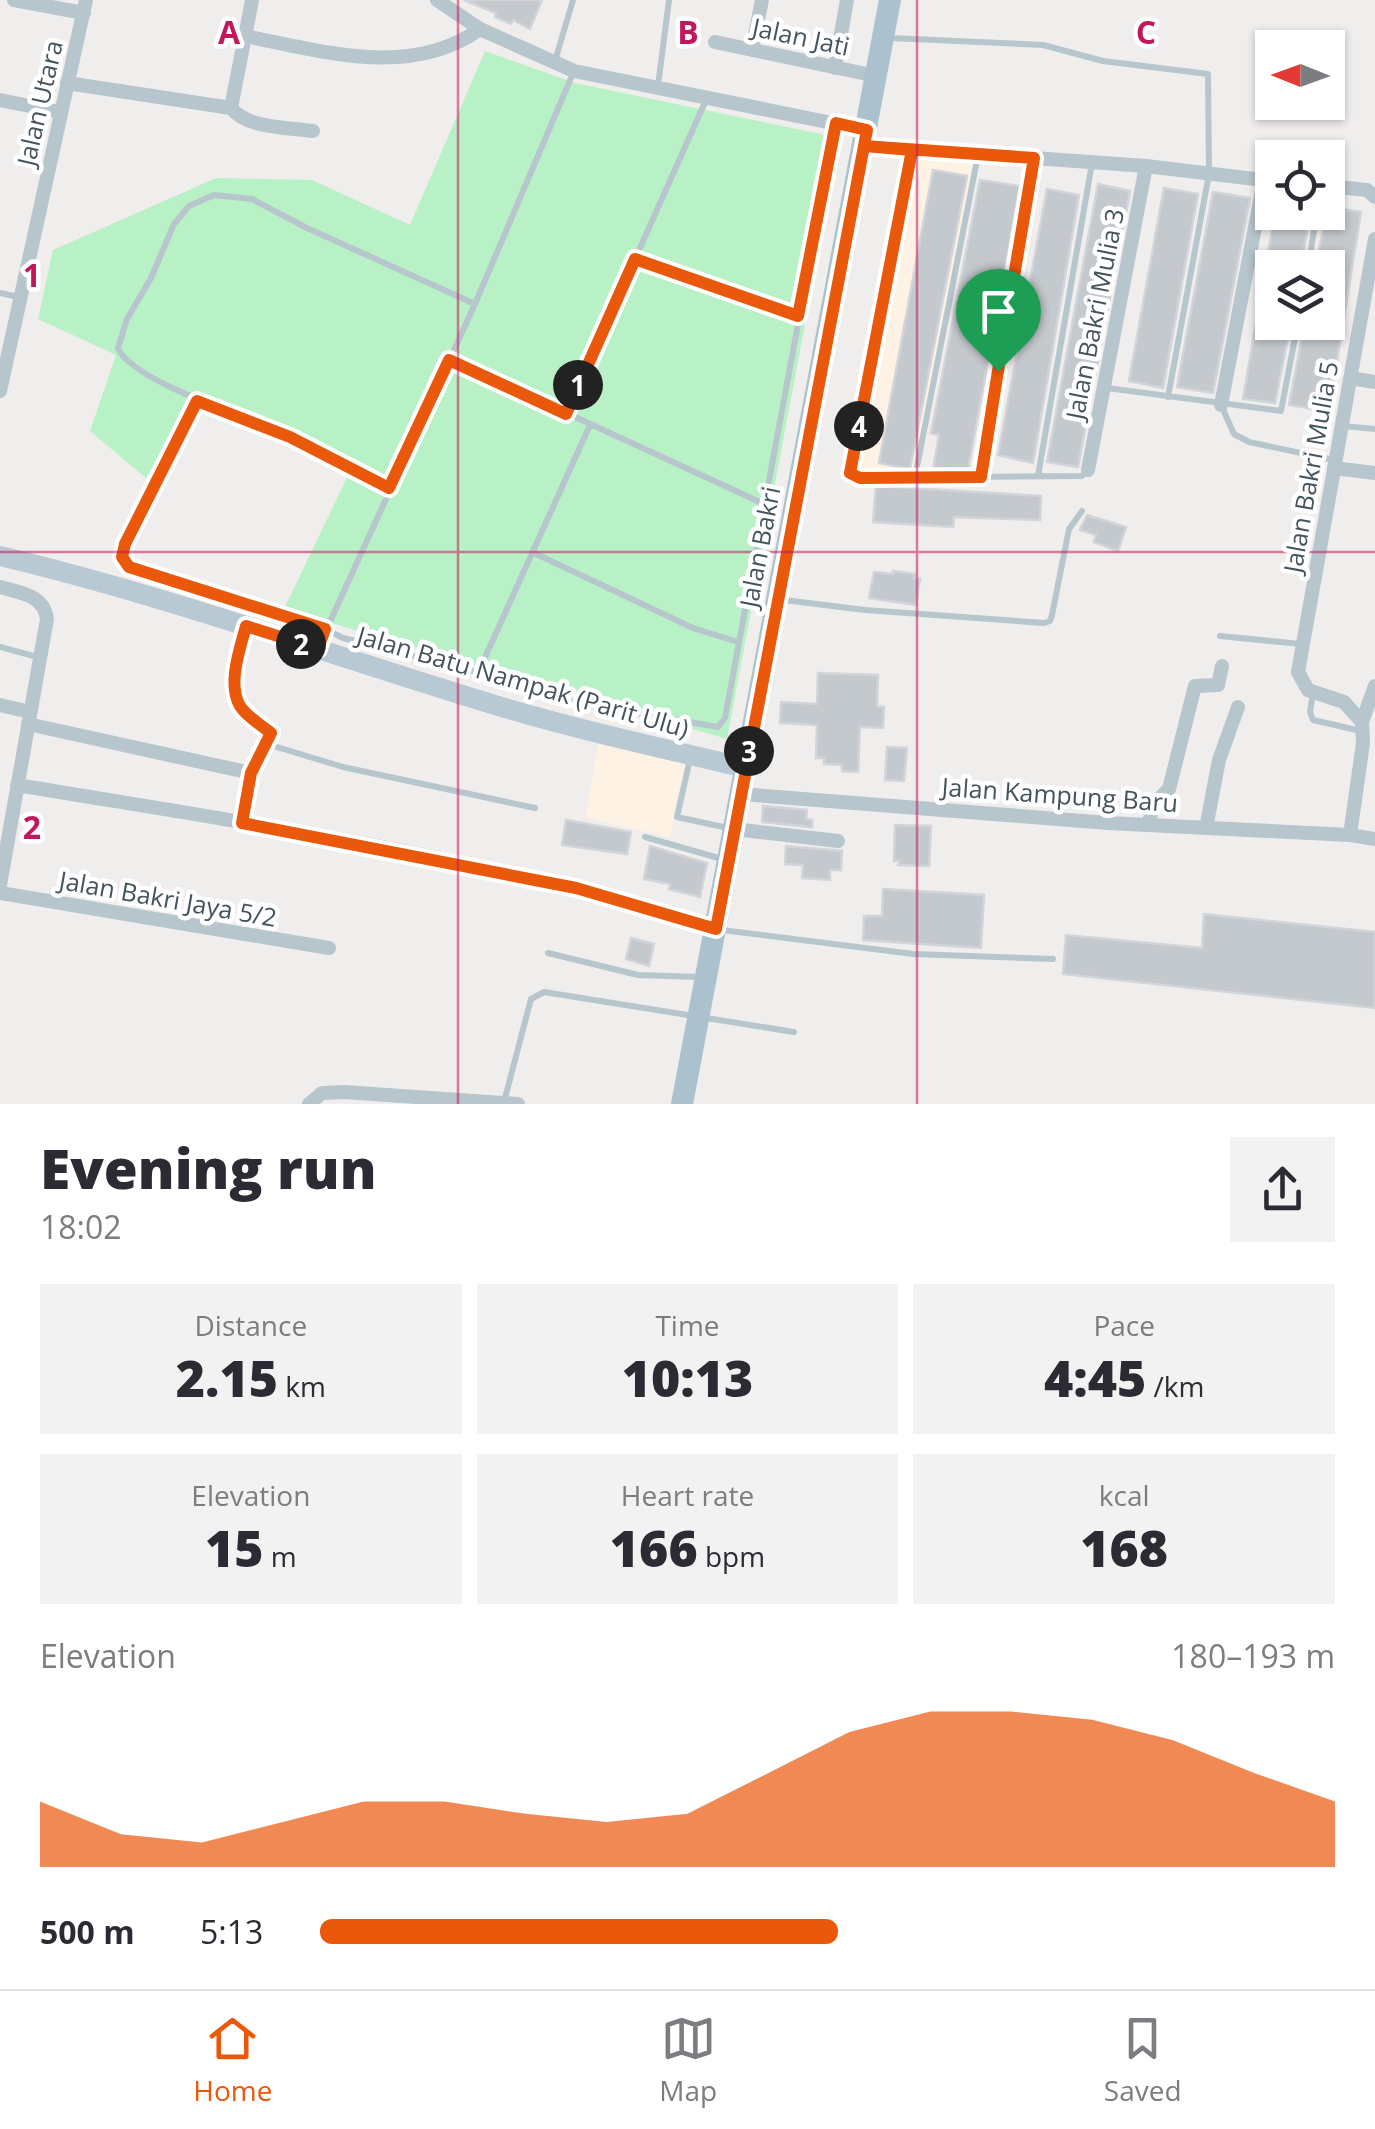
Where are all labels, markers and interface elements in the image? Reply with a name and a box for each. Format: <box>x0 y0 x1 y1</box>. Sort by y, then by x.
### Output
street label: Jalan Jati <box>748 9 853 63</box>
text: A <box>218 10 241 53</box>
text: B <box>677 10 699 53</box>
text: C <box>1136 10 1156 53</box>
north arrow <box>1255 30 1345 120</box>
map controls <box>1255 30 1345 340</box>
street label: Jalan Utara <box>8 37 70 171</box>
button: locate <box>1255 140 1345 230</box>
street label: Jalan Bakri Mulia 3 <box>1057 206 1131 424</box>
button: layers <box>1255 250 1345 340</box>
text: 1 <box>23 253 41 296</box>
pin <box>956 269 1041 372</box>
icon: arrive <box>971 284 1026 339</box>
street label: Jalan Bakri Mulia 5 <box>1274 359 1345 577</box>
pin: 1 <box>553 360 603 410</box>
text: 1 <box>570 366 586 404</box>
pin: 4 <box>834 401 884 451</box>
text: 4 <box>851 407 867 445</box>
street label: Jalan Bakri <box>730 484 787 612</box>
street label: Jalan Batu Nampak (Parit Ulu) <box>352 617 693 745</box>
pin: 2 <box>276 619 326 669</box>
text: 2 <box>293 625 309 663</box>
pin: 3 <box>724 726 774 776</box>
text: 3 <box>741 732 757 770</box>
street label: Jalan Kampung Baru <box>939 769 1179 819</box>
text: 2 <box>23 805 41 848</box>
street label: Jalan Bakri Jaya 5/2 <box>55 862 280 934</box>
text: Evening run <box>40 1130 376 1205</box>
button: share <box>1230 1137 1335 1242</box>
text: 18:02 <box>40 1205 122 1248</box>
text: Distance <box>195 1306 307 1344</box>
text: Time <box>655 1306 720 1344</box>
text: Pace <box>1093 1306 1155 1344</box>
text: 2.15 <box>176 1344 278 1412</box>
text: 10:13 <box>622 1344 753 1412</box>
text: 4:45 <box>1044 1344 1146 1412</box>
text: km <box>278 1367 326 1405</box>
text: /km <box>1146 1367 1204 1405</box>
text: Elevation <box>191 1476 310 1514</box>
text: Heart rate <box>621 1476 754 1514</box>
text: kcal <box>1099 1476 1150 1514</box>
text: 15 <box>205 1514 264 1582</box>
text: 166 <box>610 1514 698 1582</box>
text: 168 <box>1080 1514 1168 1582</box>
text: m <box>264 1537 297 1575</box>
text: bpm <box>698 1537 765 1575</box>
text: Elevation <box>40 1634 176 1677</box>
text: 180–193 m <box>1171 1634 1335 1677</box>
text: 500 m <box>40 1910 135 1953</box>
text: 5:13 <box>200 1910 263 1953</box>
tab: Home <box>193 2011 273 2109</box>
tab: Map <box>659 2011 717 2109</box>
tab: Saved <box>1104 2011 1182 2109</box>

